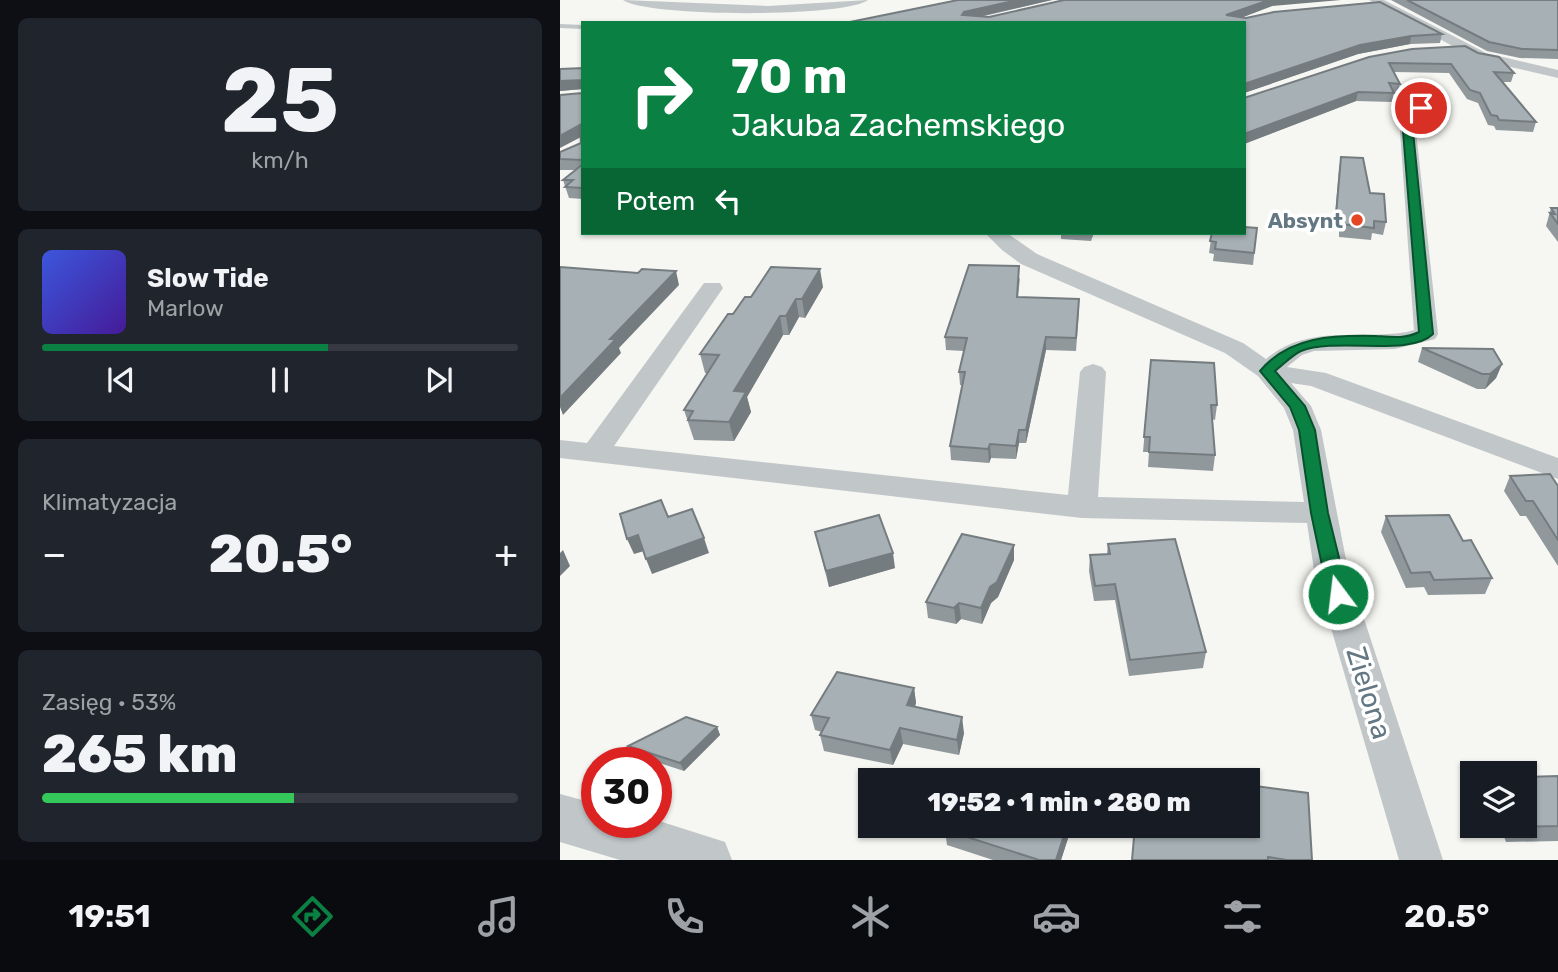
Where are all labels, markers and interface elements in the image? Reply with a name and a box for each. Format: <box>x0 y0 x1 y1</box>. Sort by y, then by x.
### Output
text: 25 <box>221 46 339 154</box>
text: 70 m <box>731 47 848 105</box>
icon: right <box>616 49 707 140</box>
pin <box>1391 78 1451 138</box>
icon: arrive <box>1402 89 1440 127</box>
text: Jakuba Zachemskiego <box>731 106 1065 144</box>
text: km/h <box>251 146 309 174</box>
icon: left <box>709 182 747 220</box>
text: Potem <box>616 186 695 217</box>
place label: Absynt <box>1268 208 1343 233</box>
marker: Absynt <box>1349 212 1365 228</box>
text: Slow Tide <box>147 263 269 294</box>
text: Marlow <box>147 294 224 322</box>
icon: previous <box>102 361 140 399</box>
icon: pause <box>261 361 299 399</box>
icon: next <box>420 361 458 399</box>
text: Klimatyzacja <box>42 488 177 516</box>
text: 20.5° <box>209 523 352 585</box>
text: − <box>42 531 67 577</box>
text: + <box>494 531 518 577</box>
position arrow <box>1301 557 1375 631</box>
street label: Zielona <box>1339 643 1399 743</box>
text: Zasięg · 53% <box>42 688 176 716</box>
text: 265 km <box>42 723 237 785</box>
speed limit sign: 30 <box>581 747 672 838</box>
map controls <box>1460 761 1537 838</box>
button: layers <box>1460 761 1537 838</box>
text: 19:52 · 1 min · 280 m <box>928 787 1190 818</box>
icon: directions <box>288 892 337 941</box>
icon: music <box>474 892 523 941</box>
icon: phone <box>660 892 709 941</box>
icon: climate <box>846 892 895 941</box>
icon: car <box>1032 892 1081 941</box>
icon: filters <box>1218 892 1267 941</box>
text: 19:51 <box>69 897 151 935</box>
text: 20.5° <box>1404 897 1489 935</box>

